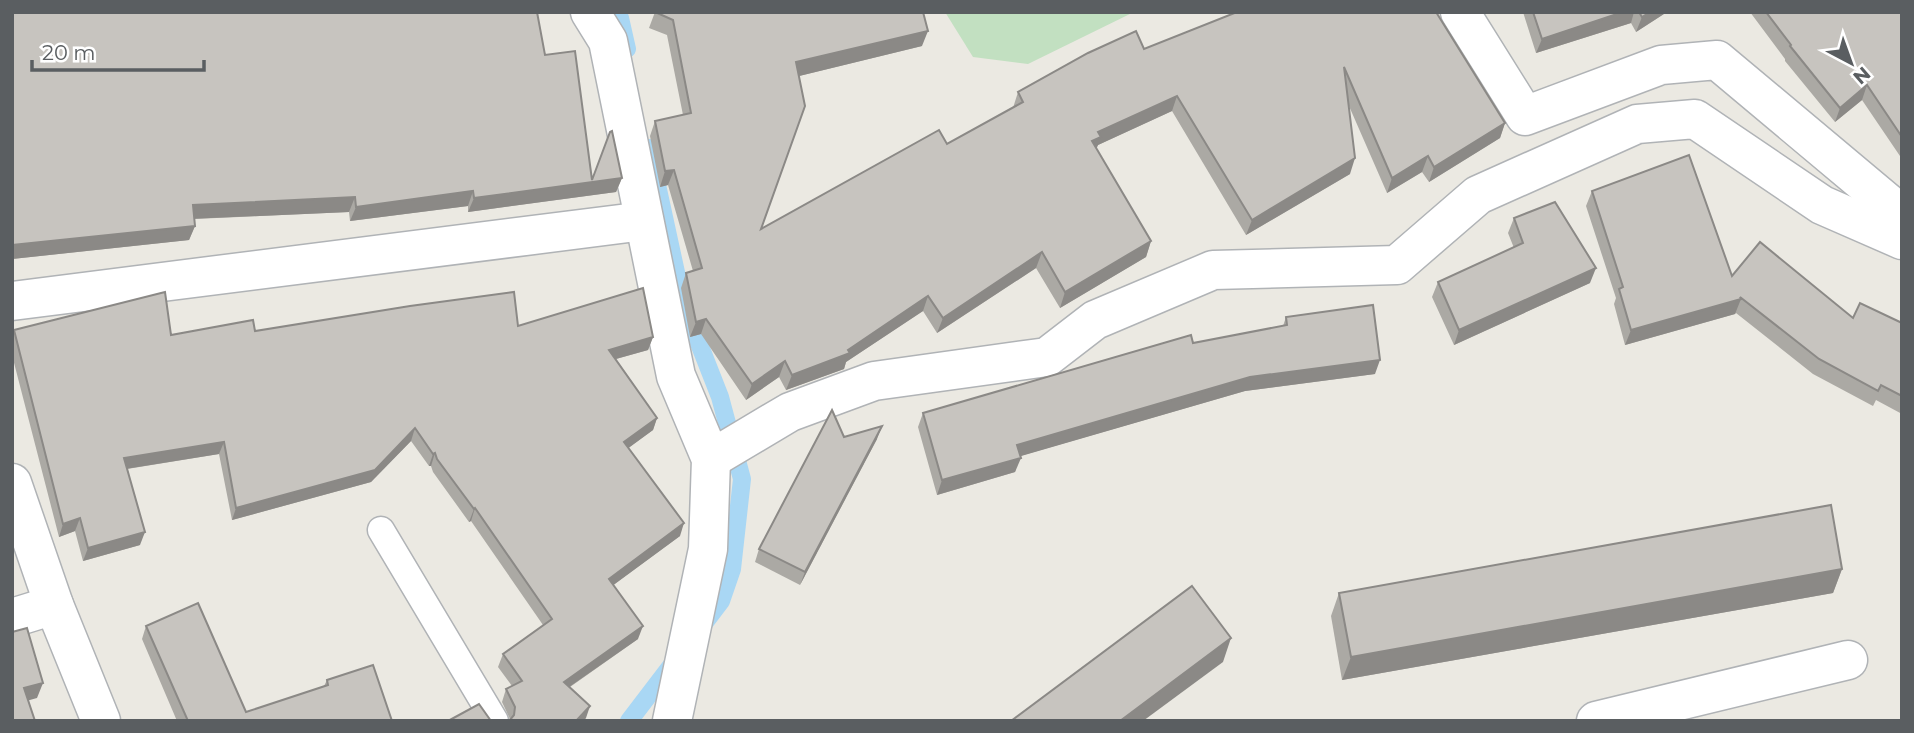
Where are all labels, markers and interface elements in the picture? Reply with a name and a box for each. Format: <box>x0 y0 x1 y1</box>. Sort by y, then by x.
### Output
scale bar <box>32 28 203 72</box>
north arrow <box>1816 28 1886 98</box>
text: 20 m <box>42 40 96 65</box>
text: N <box>1848 62 1875 89</box>

